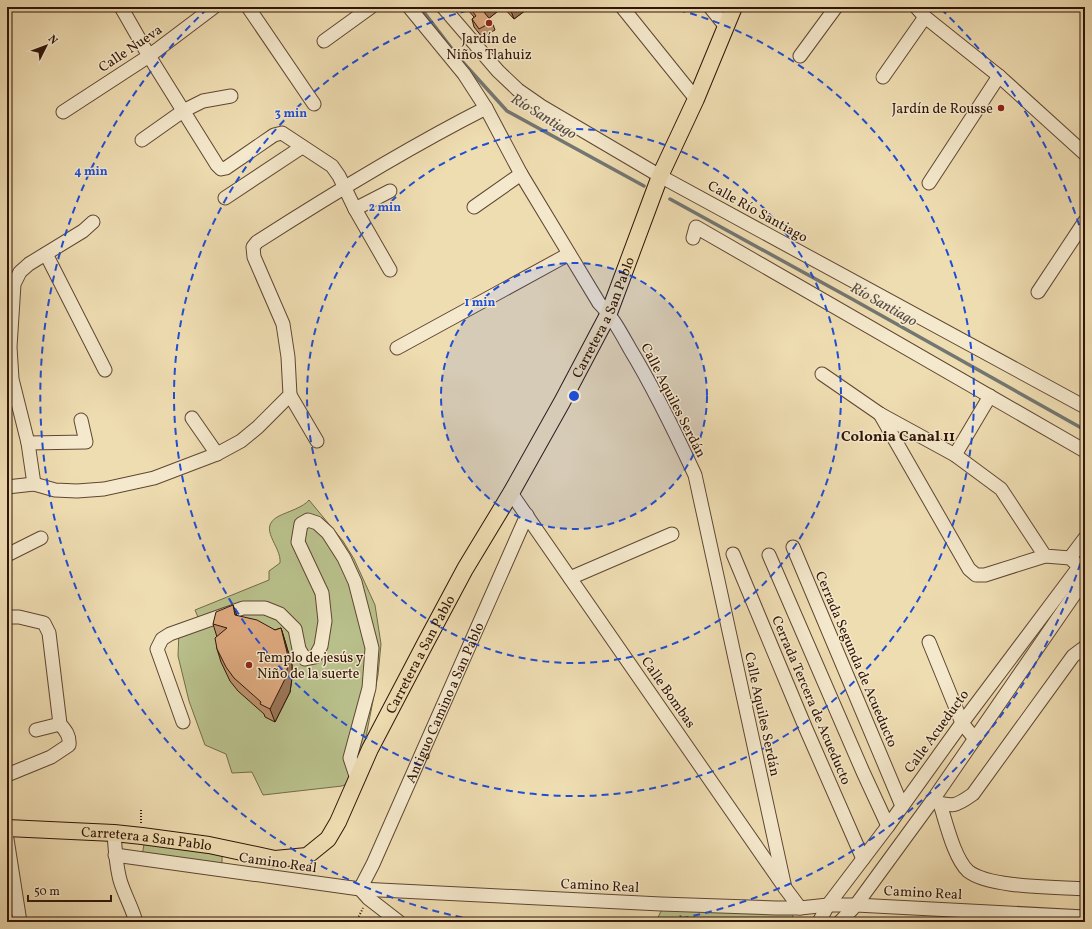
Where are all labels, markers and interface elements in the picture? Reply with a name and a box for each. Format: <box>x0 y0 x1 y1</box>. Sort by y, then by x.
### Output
marker: Jardín de Niños Tlahuiz <box>484 18 494 28</box>
street label: Calle Nueva <box>95 21 166 78</box>
north arrow <box>26 26 66 66</box>
place label: Jardín de Niños Tlahuiz <box>446 30 532 65</box>
text: N <box>44 32 61 48</box>
water label: Río Santiago <box>506 89 580 145</box>
place label: Jardín de Rousse <box>892 100 993 119</box>
marker: Jardín de Rousse <box>996 103 1006 113</box>
text: 3 min <box>275 106 307 122</box>
text: 4 min <box>74 164 108 180</box>
street label: Calle Río Santiago <box>704 177 811 248</box>
text: 2 min <box>369 200 401 216</box>
street label: Carretera a San Pablo <box>568 254 640 382</box>
water label: Río Santiago <box>846 278 921 332</box>
text: 1 min <box>465 295 496 311</box>
street label: Calle Aquiles Serdán <box>636 340 710 461</box>
centre of rings <box>567 389 581 403</box>
district label: Colonia Canal 11 <box>841 427 955 448</box>
street label: Cerrada Segunda de Acueducto <box>810 569 901 751</box>
street label: Carretera a San Pablo <box>382 592 460 718</box>
street label: Cerrada Tercera de Acueducto <box>766 613 855 788</box>
street label: Antiguo Camino a San Pablo <box>402 620 489 787</box>
place label: Templo de jesús y Niño de la suerte <box>257 649 364 684</box>
street label: Calle Aquiles Serdán <box>739 651 784 778</box>
street label: Calle Bombas <box>636 653 699 732</box>
marker: Templo de jesús y Niño de la suerte <box>244 660 254 670</box>
street label: Calle Acueducto <box>901 686 974 777</box>
street label: Carretera a San Pablo <box>81 823 213 856</box>
street label: Camino Real <box>238 849 318 878</box>
street label: Camino Real <box>560 875 640 898</box>
scale bar <box>28 877 111 903</box>
street label: Camino Real <box>883 882 963 905</box>
text: 50 m <box>34 884 60 900</box>

